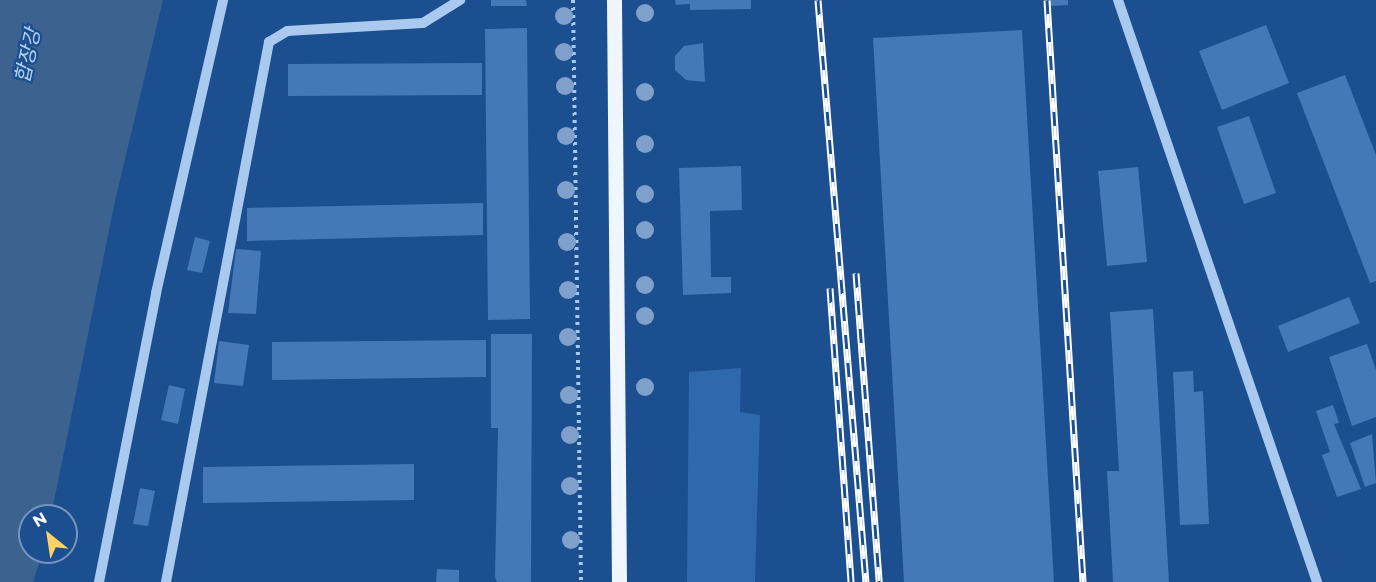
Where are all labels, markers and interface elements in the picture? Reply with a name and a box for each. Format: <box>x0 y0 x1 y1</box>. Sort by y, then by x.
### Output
water label: 합장강 <box>11 27 45 85</box>
north arrow <box>18 504 78 564</box>
text: N <box>29 508 50 531</box>

